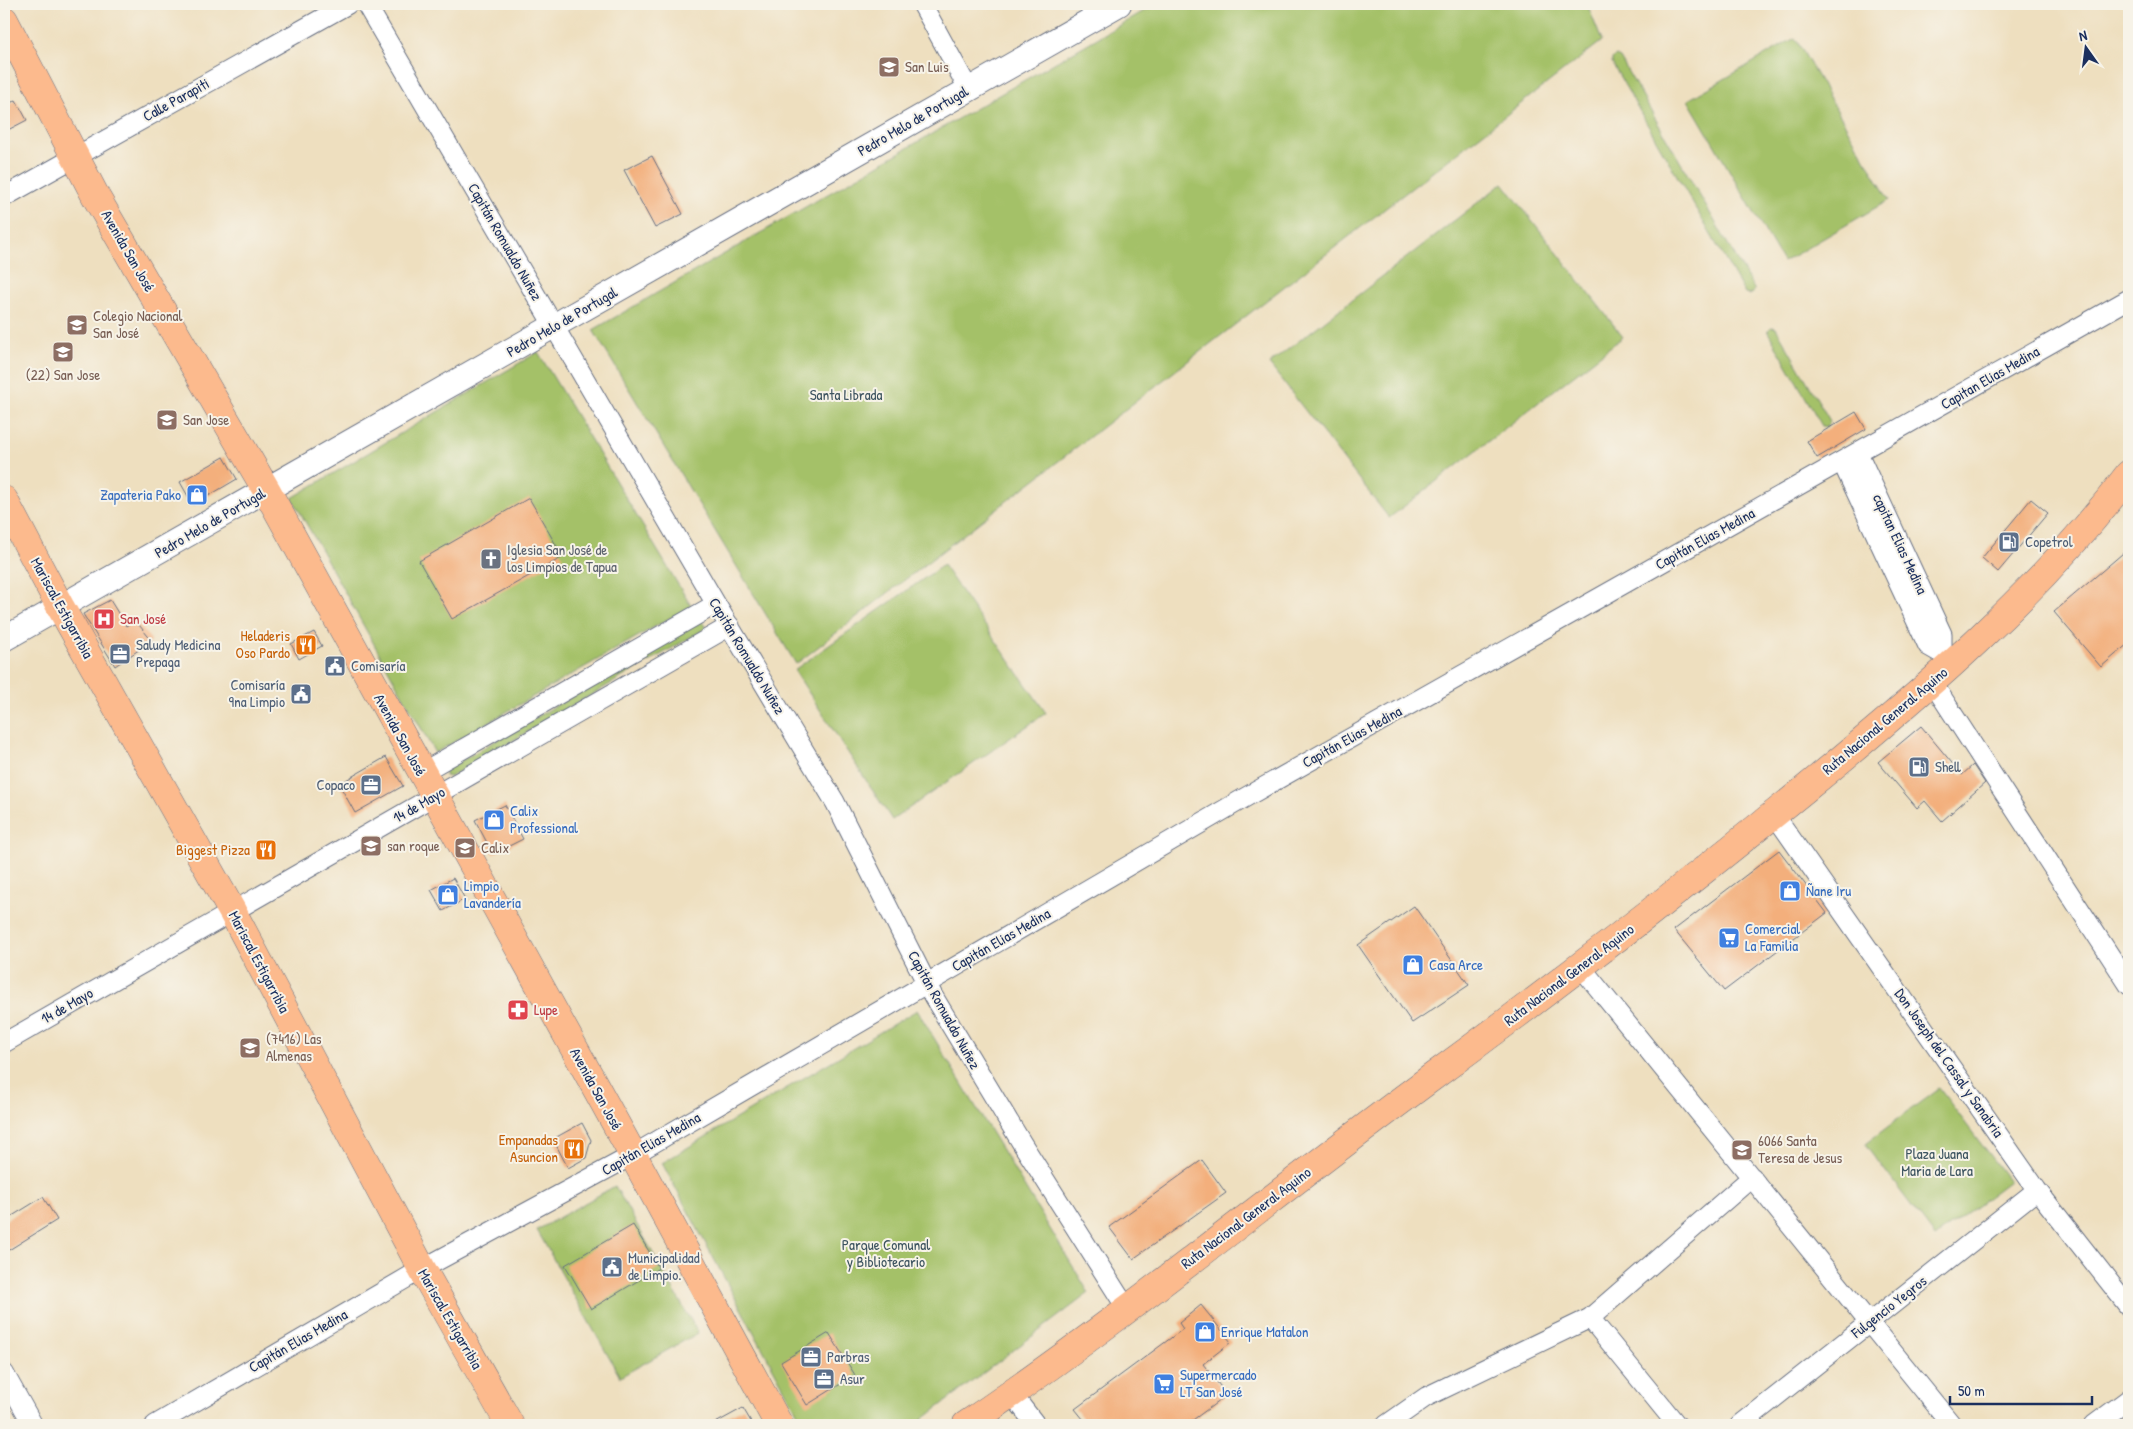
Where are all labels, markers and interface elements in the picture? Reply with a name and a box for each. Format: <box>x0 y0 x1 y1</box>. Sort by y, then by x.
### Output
north arrow <box>2060 22 2110 72</box>
text: N <box>2077 25 2089 45</box>
school or university icon: San Luis <box>877 55 901 79</box>
place label: San Luis <box>905 56 949 77</box>
street label: Calle Parapiti <box>139 73 213 126</box>
street label: Pedro Melo de Portugal <box>854 80 972 161</box>
street label: Capitán Romualdo Nuñez <box>463 179 548 305</box>
street label: Avenida San José <box>97 206 160 295</box>
street label: Pedro Melo de Portugal <box>503 281 621 362</box>
place label: Colegio Nacional San José <box>93 305 183 343</box>
school or university icon: Colegio Nacional San José <box>65 313 89 337</box>
school or university icon: (22) San Jose <box>51 340 75 364</box>
street label: Capitan Elias Medina <box>1936 341 2043 414</box>
place label: (22) San Jose <box>26 364 100 385</box>
park label: Santa Librada <box>810 384 882 405</box>
school or university icon: San Jose <box>155 408 179 432</box>
place label: San Jose <box>183 409 229 430</box>
street label: Pedro Melo de Portugal <box>151 482 269 563</box>
shop icon: Zapateria Pako <box>185 483 209 507</box>
place label: Zapateria Pako <box>100 484 181 505</box>
street label: capitan Elias Medina <box>1868 490 1933 598</box>
street label: Capitán Elias Medina <box>1651 502 1758 575</box>
fuel station icon: Copetrol <box>1997 530 2021 554</box>
place label: Copetrol <box>2025 531 2073 552</box>
place label: Iglesia San José de los Limpios de Tapua <box>507 539 617 577</box>
church icon: Iglesia San José de los Limpios de Tapua <box>479 547 503 571</box>
street label: Mariscal Estigarribia <box>26 553 99 662</box>
street label: Capitán Romualdo Nuñez <box>704 594 791 718</box>
hospital icon: San José <box>92 607 116 631</box>
place label: San José <box>120 608 166 629</box>
place label: Heladeris Oso Pardo <box>236 625 290 663</box>
restaurant icon: Heladeris Oso Pardo <box>294 633 318 657</box>
place label: Saludy Medicina Prepaga <box>136 634 220 672</box>
office icon: Saludy Medicina Prepaga <box>108 642 132 666</box>
public building icon: Comisaría <box>323 654 347 678</box>
place label: Comisaría <box>351 655 406 676</box>
street label: Ruta Nacional General Aquino <box>1817 662 1952 779</box>
place label: Comisaría 9na Limpio <box>228 674 285 712</box>
public building icon: Comisaría 9na Limpio <box>289 682 313 706</box>
street label: Avenida San José <box>369 690 432 780</box>
street label: Capitán Elias Medina <box>1298 700 1405 773</box>
fuel station icon: Shell <box>1907 755 1931 779</box>
place label: Shell <box>1935 756 1961 777</box>
office icon: Copaco <box>359 773 383 797</box>
place label: Copaco <box>317 774 355 795</box>
street label: 14 de Mayo <box>389 781 449 828</box>
place label: Calix Professional <box>510 800 578 838</box>
shop icon: Calix Professional <box>482 808 506 832</box>
school or university icon: san roque <box>359 834 383 858</box>
place label: san roque <box>387 835 440 856</box>
school or university icon: Calix <box>453 836 477 860</box>
place label: Calix <box>481 837 509 858</box>
restaurant icon: Biggest Pizza <box>254 838 278 862</box>
place label: Biggest Pizza <box>176 839 250 860</box>
place label: Limpio Lavandería <box>464 875 521 913</box>
shop icon: Ñane Iru <box>1778 879 1802 903</box>
place label: Ñane Iru <box>1806 880 1851 901</box>
shop icon: Limpio Lavandería <box>436 883 460 907</box>
street label: Capitán Elias Medina <box>947 903 1054 976</box>
street label: Mariscal Estigarribia <box>224 907 295 1017</box>
place label: Comercial La Familia <box>1745 918 1800 956</box>
street label: Ruta Nacional General Aquino <box>1499 919 1638 1031</box>
supermarket icon: Comercial La Familia <box>1717 926 1741 950</box>
street label: Capitán Romualdo Nuñez <box>903 947 986 1073</box>
shop icon: Casa Arce <box>1401 953 1425 977</box>
place label: Casa Arce <box>1429 954 1483 975</box>
street label: 14 de Mayo <box>37 982 97 1029</box>
street label: Don Joseph del Cassal y Sanabria <box>1890 984 2009 1142</box>
pharmacy icon: Lupe <box>506 998 530 1022</box>
place label: Lupe <box>534 999 558 1020</box>
place label: (7416) Las Almenas <box>266 1028 322 1066</box>
school or university icon: (7416) Las Almenas <box>238 1036 262 1060</box>
street label: Avenida San José <box>565 1044 628 1134</box>
street label: Capitán Elias Medina <box>597 1107 704 1180</box>
place label: Empanadas Asuncion <box>499 1129 558 1167</box>
place label: 6066 Santa Teresa de Jesus <box>1758 1130 1842 1168</box>
restaurant icon: Empanadas Asuncion <box>562 1137 586 1161</box>
school or university icon: 6066 Santa Teresa de Jesus <box>1730 1138 1754 1162</box>
park label: Plaza Juana Maria de Lara <box>1901 1143 1973 1181</box>
street label: Ruta Nacional General Aquino <box>1176 1162 1315 1274</box>
park label: Parque Comunal y Bibliotecario <box>842 1234 930 1272</box>
place label: Municipalidad de Limpio. <box>628 1247 700 1285</box>
public building icon: Municipalidad de Limpio. <box>600 1255 624 1279</box>
street label: Mariscal Estigarribia <box>413 1265 488 1373</box>
street label: Fulgencio Yegros <box>1846 1270 1931 1343</box>
street label: Capitán Elias Medina <box>244 1304 351 1377</box>
shop icon: Enrique Matalon <box>1193 1320 1217 1344</box>
place label: Enrique Matalon <box>1221 1321 1309 1342</box>
office icon: Parbras <box>799 1345 823 1369</box>
place label: Parbras <box>827 1346 870 1367</box>
place label: Supermercado LT San José <box>1180 1364 1257 1402</box>
office icon: Asur <box>812 1367 836 1391</box>
place label: Asur <box>840 1368 865 1389</box>
supermarket icon: Supermercado LT San José <box>1152 1372 1176 1396</box>
scale bar <box>1950 1374 2093 1406</box>
text: 50 m <box>1958 1380 1985 1401</box>

